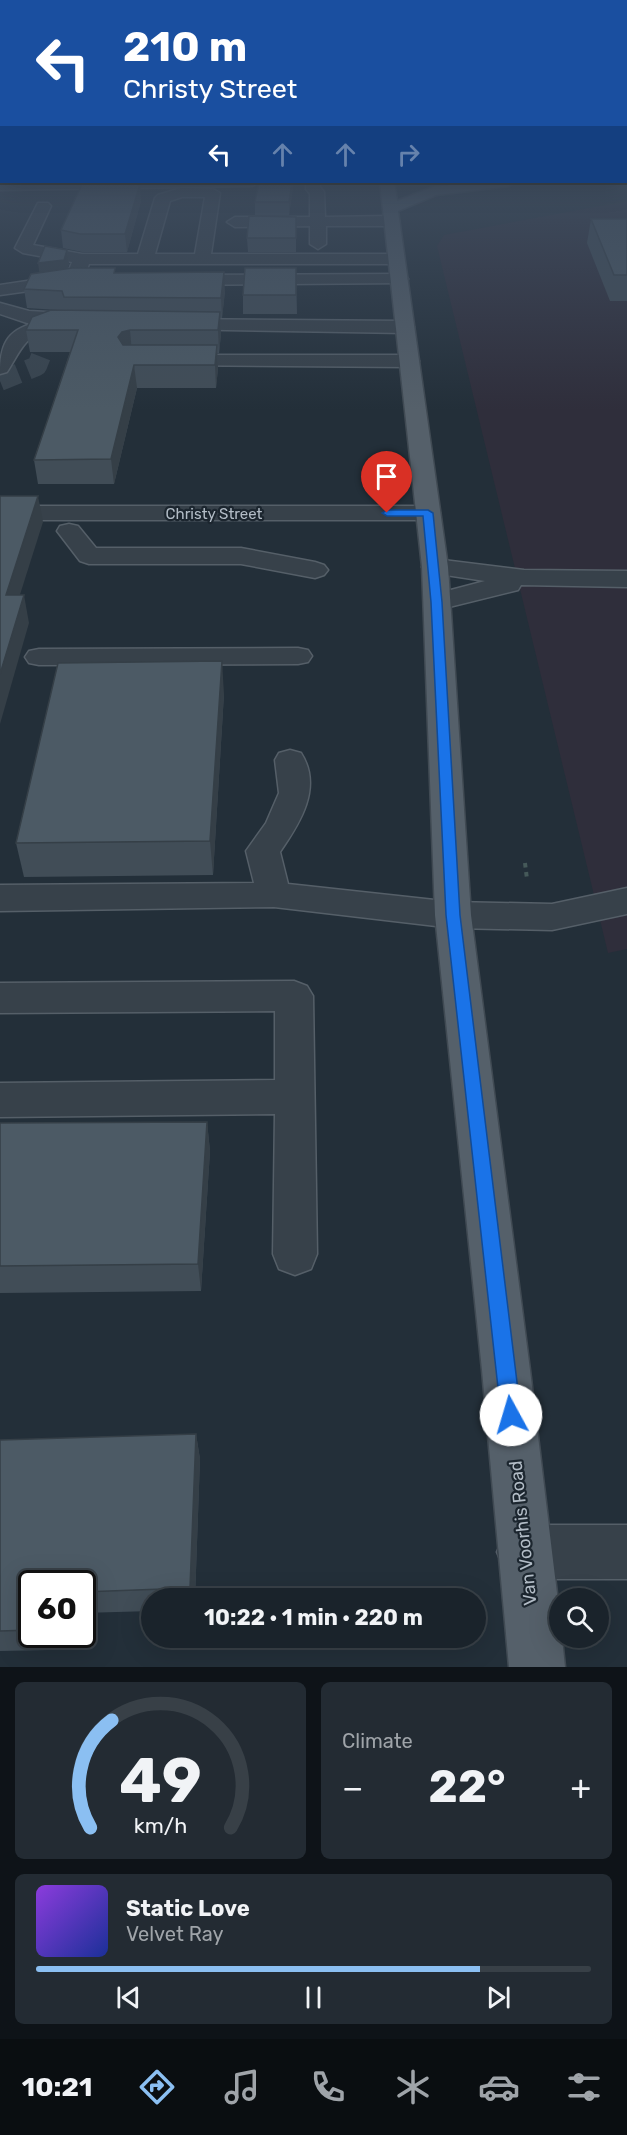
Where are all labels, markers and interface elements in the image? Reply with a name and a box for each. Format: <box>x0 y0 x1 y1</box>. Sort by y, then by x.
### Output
text: 210 m <box>123 22 247 72</box>
icon: left <box>24 24 102 102</box>
text: Christy Street <box>123 73 297 105</box>
icon: left <box>203 138 236 171</box>
icon: ahead <box>266 138 299 171</box>
icon: ahead <box>329 138 362 171</box>
icon: right <box>392 138 425 171</box>
pin <box>361 451 412 513</box>
icon: arrive <box>370 460 403 493</box>
street label: Christy Street <box>166 505 263 523</box>
position arrow <box>479 1383 543 1447</box>
street label: Van Voorhis Road <box>504 1460 542 1606</box>
speed limit sign: 60 <box>18 1570 96 1648</box>
map controls <box>549 1588 609 1648</box>
button: search <box>549 1588 609 1648</box>
text: 10:22 · 1 min · 220 m <box>204 1604 423 1631</box>
text: Climate <box>342 1729 413 1753</box>
text: 49 <box>119 1744 202 1818</box>
text: 22° <box>428 1760 505 1813</box>
text: − <box>342 1768 363 1807</box>
text: + <box>570 1768 591 1807</box>
text: km/h <box>134 1813 187 1838</box>
text: Static Love <box>126 1895 250 1922</box>
text: Velvet Ray <box>126 1922 224 1946</box>
icon: previous <box>112 1981 145 2014</box>
icon: pause <box>297 1981 330 2014</box>
icon: next <box>482 1981 515 2014</box>
icon: directions <box>136 2066 178 2108</box>
icon: music <box>221 2066 263 2108</box>
icon: phone <box>307 2066 349 2108</box>
icon: climate <box>392 2066 434 2108</box>
icon: car <box>478 2066 520 2108</box>
icon: filters <box>563 2066 605 2108</box>
text: 10:21 <box>22 2071 92 2103</box>

